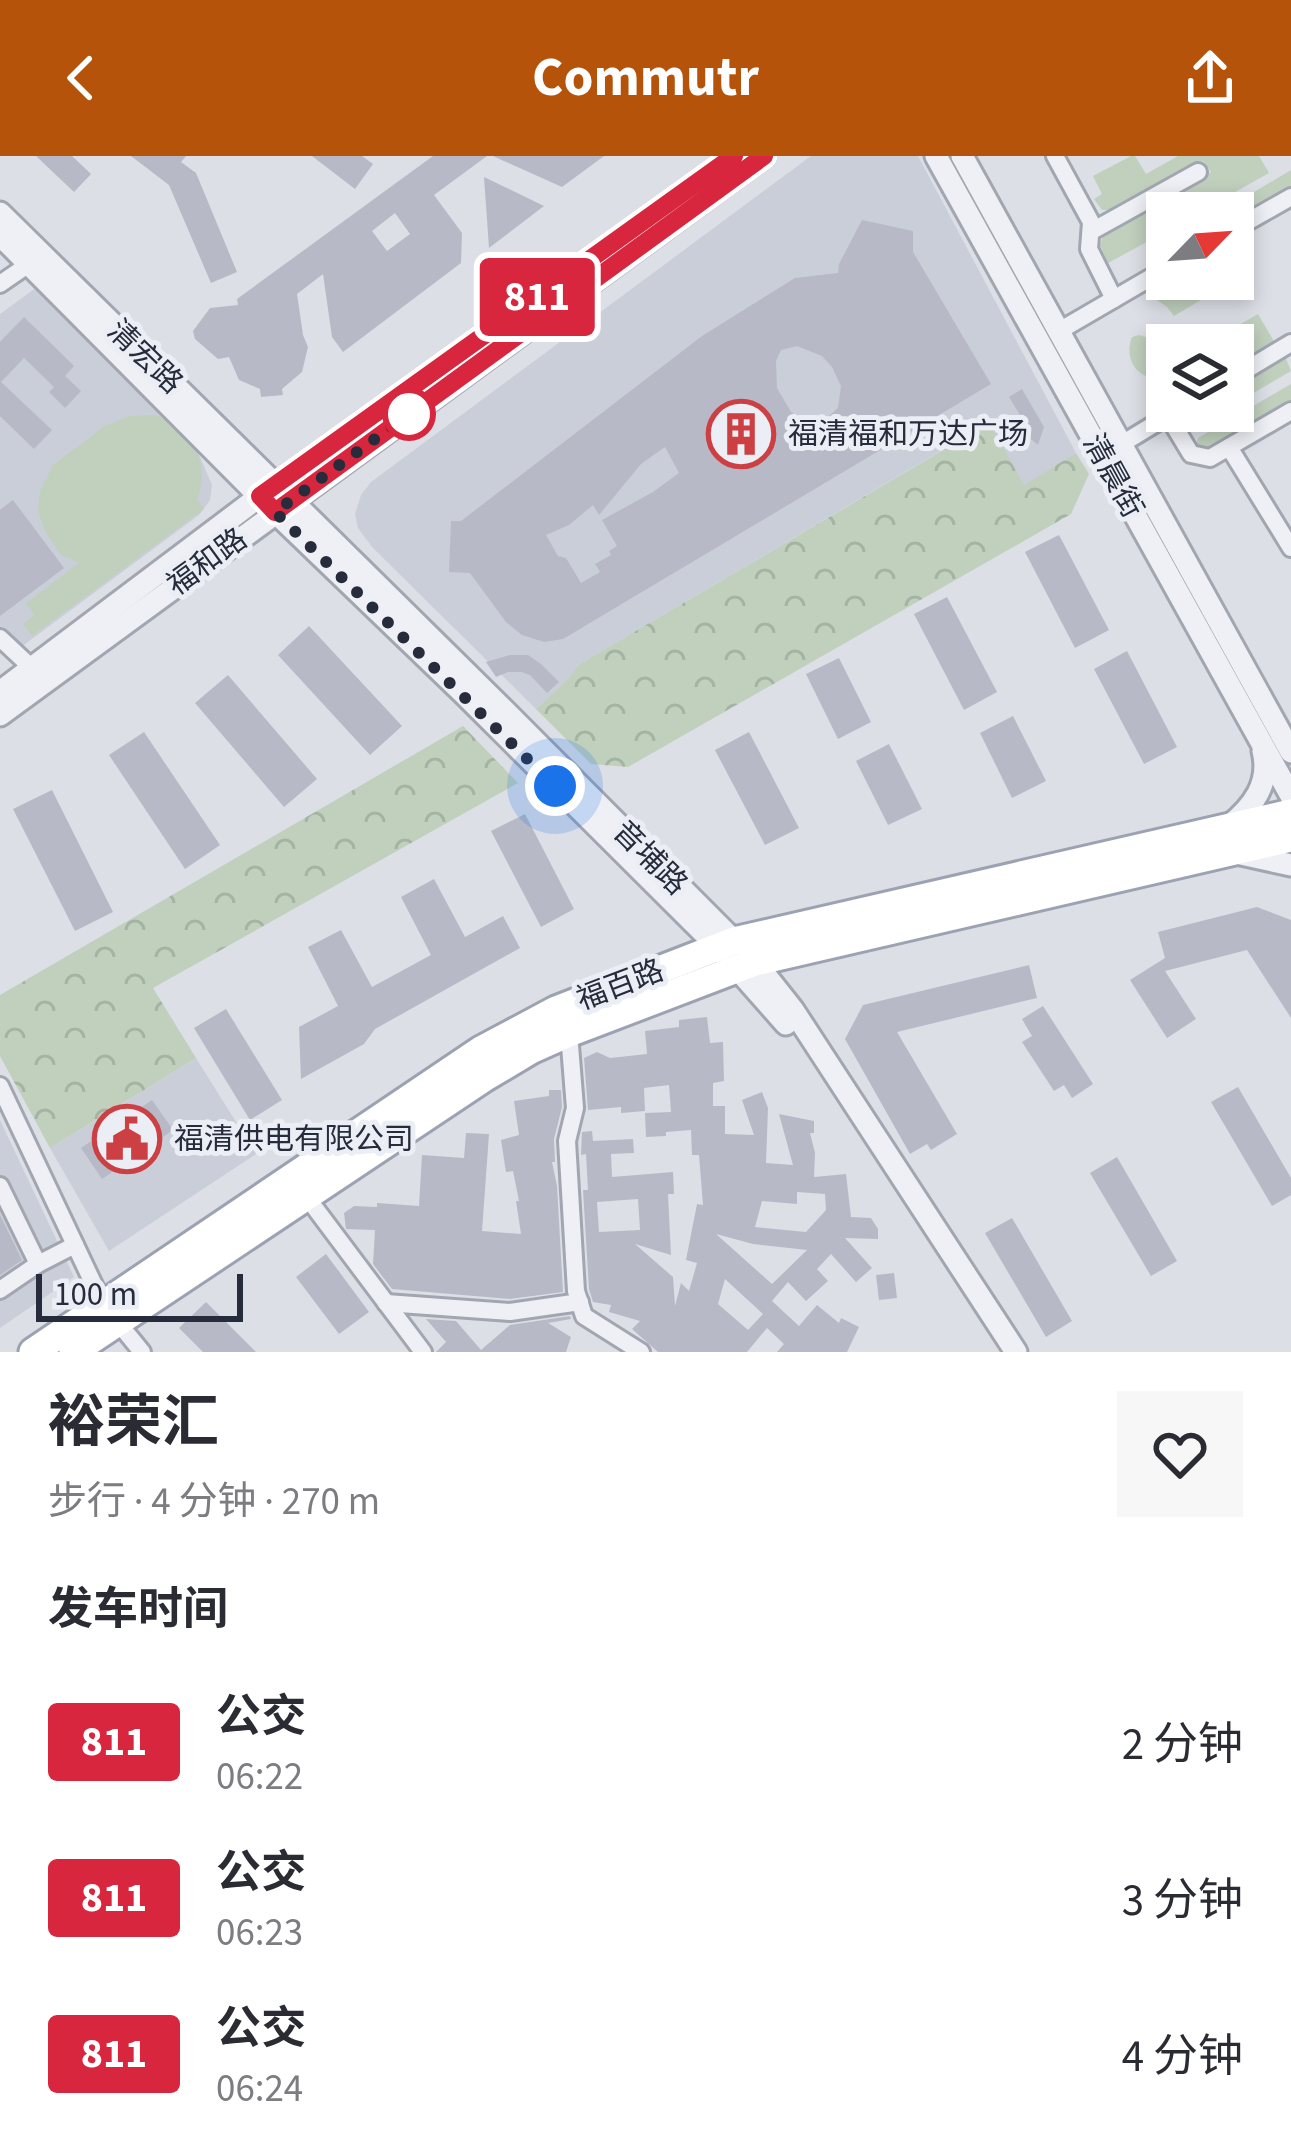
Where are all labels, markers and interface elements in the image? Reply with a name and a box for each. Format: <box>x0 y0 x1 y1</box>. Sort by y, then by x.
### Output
text: Commutr <box>532 40 759 117</box>
icon: back <box>48 45 114 111</box>
icon: share <box>1177 45 1243 111</box>
north arrow <box>1146 192 1254 300</box>
map controls <box>1146 192 1254 432</box>
line badge: 811 <box>468 258 606 336</box>
text: 811 <box>504 267 570 327</box>
street label: 清宏路 <box>98 310 192 404</box>
button: layers <box>1146 324 1254 432</box>
unlabelled marker <box>384 389 434 439</box>
building icon: 福清福和万达广场 <box>706 399 776 469</box>
place label: 福清福和万达广场 <box>788 413 1028 456</box>
street label: 清晨街 <box>1072 426 1154 526</box>
street label: 福和路 <box>158 518 256 606</box>
your location <box>525 756 585 816</box>
street label: 音埔路 <box>603 811 697 905</box>
street label: 福百路 <box>570 949 670 1021</box>
public building icon: 福清供电有限公司 <box>92 1104 162 1174</box>
place label: 福清供电有限公司 <box>174 1118 414 1161</box>
scale bar <box>36 1268 243 1321</box>
text: 100 m <box>54 1271 137 1318</box>
text: 裕荣汇 <box>48 1383 219 1464</box>
button: heart <box>1117 1391 1243 1517</box>
text: 步行 · 4 分钟 · 270 m <box>48 1474 380 1530</box>
text: 发车时间 <box>48 1578 228 1642</box>
text: 公交 <box>216 1685 306 1749</box>
text: 811 <box>81 1712 147 1772</box>
text: 2 分钟 <box>1122 1713 1243 1777</box>
text: 06:22 <box>216 1749 303 1805</box>
text: 公交 <box>216 1841 306 1905</box>
text: 811 <box>81 1868 147 1928</box>
text: 3 分钟 <box>1122 1869 1243 1933</box>
text: 06:23 <box>216 1905 303 1961</box>
text: 公交 <box>216 1997 306 2061</box>
text: 811 <box>81 2024 147 2084</box>
text: 4 分钟 <box>1122 2025 1243 2089</box>
text: 06:24 <box>216 2061 303 2117</box>

